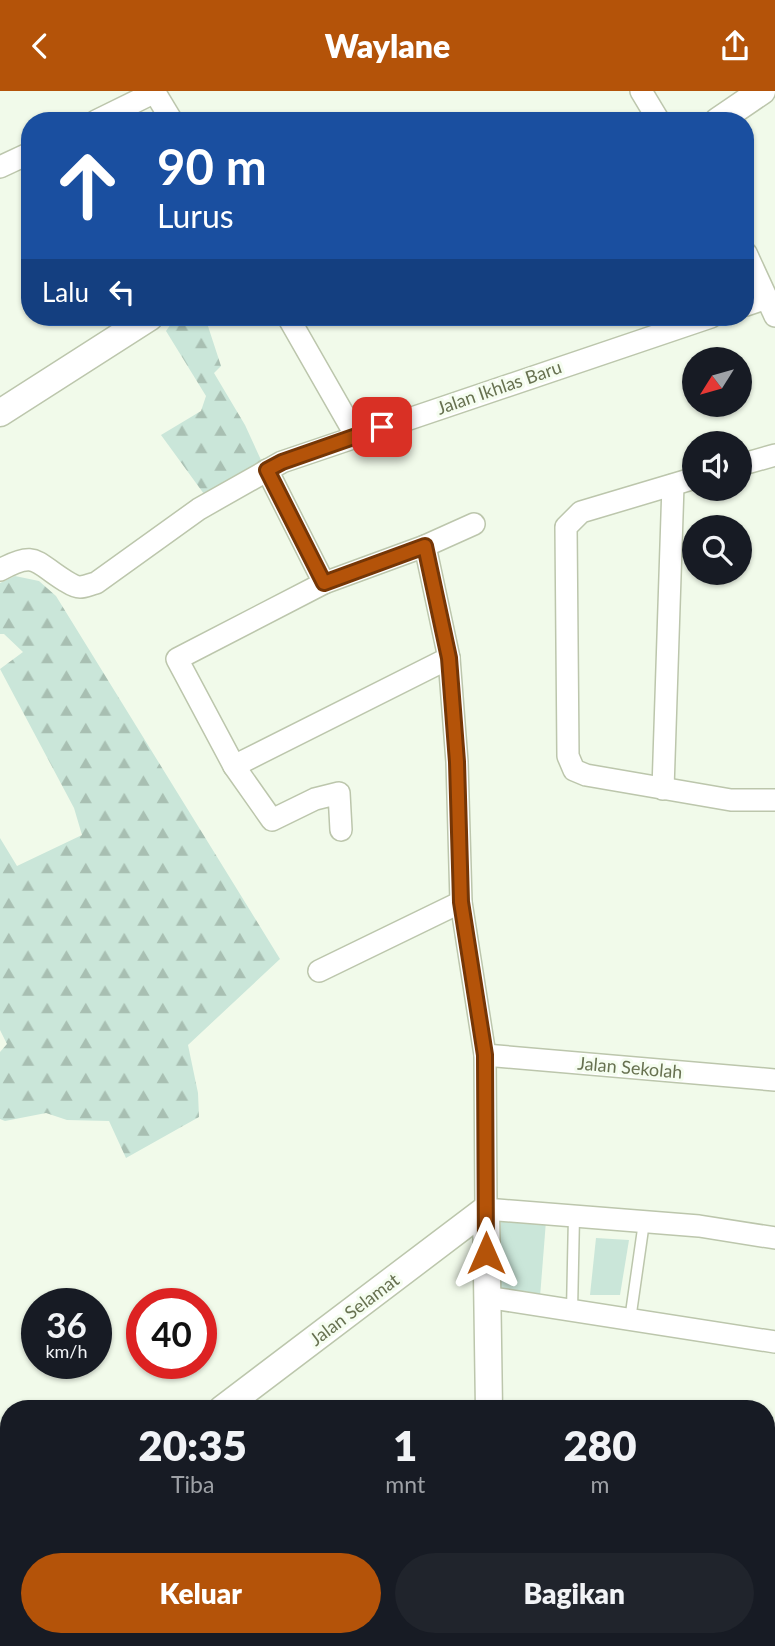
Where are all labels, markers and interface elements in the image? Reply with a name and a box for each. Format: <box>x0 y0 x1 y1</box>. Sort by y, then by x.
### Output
text: Waylane <box>325 26 450 65</box>
icon: back <box>21 27 59 65</box>
icon: share <box>716 27 754 65</box>
text: 90 m <box>157 137 267 195</box>
icon: ahead <box>42 140 133 231</box>
text: Lurus <box>157 196 234 235</box>
icon: left <box>103 273 141 311</box>
text: Lalu <box>42 276 89 308</box>
north arrow <box>682 347 752 417</box>
map controls <box>682 347 752 585</box>
street label: Jalan Ikhlas Baru <box>434 355 564 419</box>
pin <box>352 397 412 457</box>
icon: arrive <box>363 408 401 446</box>
button: sound <box>682 431 752 501</box>
button: search <box>682 515 752 585</box>
street label: Jalan Sekolah <box>577 1051 683 1083</box>
position arrow <box>449 1216 523 1290</box>
street label: Jalan Selamat <box>305 1268 404 1350</box>
speed limit sign: 40 <box>126 1288 217 1379</box>
text: 36 <box>46 1303 87 1345</box>
text: km/h <box>45 1340 88 1362</box>
text: 20:35 <box>138 1420 247 1470</box>
text: 1 <box>393 1420 417 1470</box>
text: 280 <box>564 1420 637 1470</box>
text: Tiba <box>171 1470 214 1498</box>
text: mnt <box>385 1470 425 1498</box>
text: m <box>591 1470 610 1498</box>
button: Keluar <box>21 1553 381 1633</box>
button: Bagikan <box>395 1553 754 1633</box>

